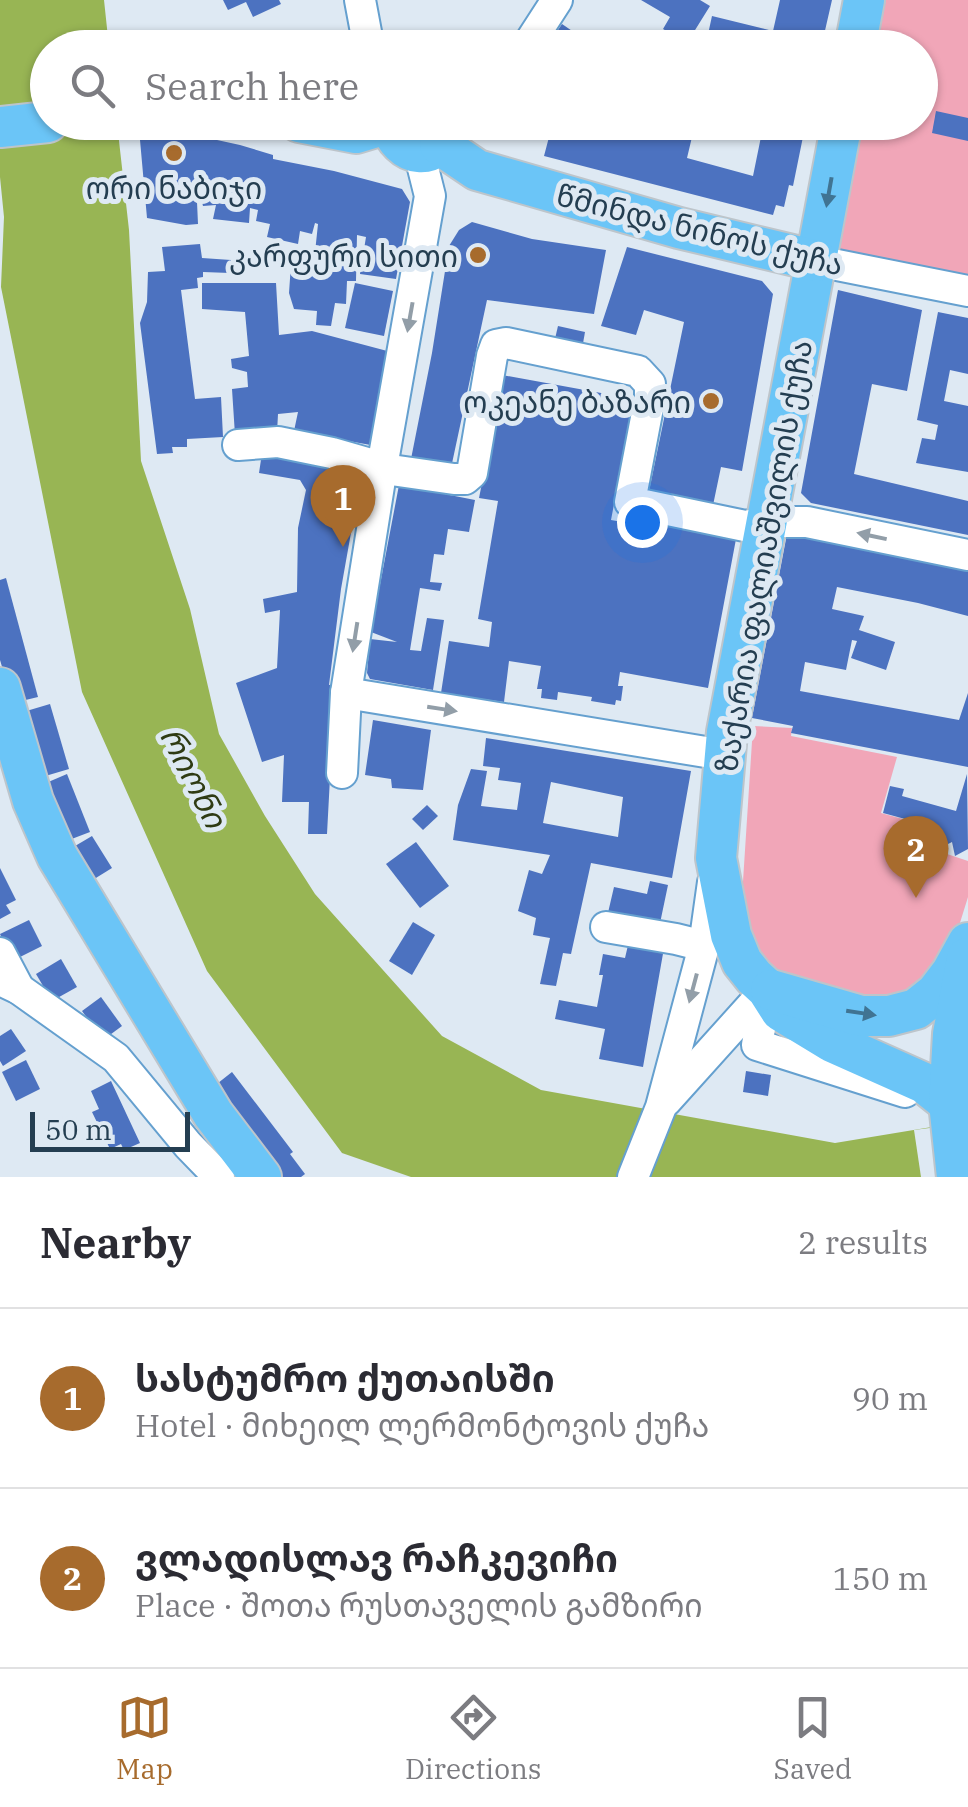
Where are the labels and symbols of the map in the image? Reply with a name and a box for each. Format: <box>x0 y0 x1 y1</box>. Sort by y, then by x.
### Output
marker: ორი ნაბიჯი <box>163 142 185 164</box>
place label: ორი ნაბიჯი <box>86 168 262 207</box>
street label: წმინდა ნინოს ქუჩა <box>552 174 848 284</box>
one-way arrow <box>821 177 837 208</box>
place label: კარფური სითი <box>229 236 458 275</box>
marker: კარფური სითი <box>467 244 489 266</box>
one-way arrow <box>401 302 417 333</box>
street label: ზაქარია ფალიაშვილის ქუჩა <box>706 337 820 775</box>
place label: ოკეანე ბაზარი <box>463 382 691 421</box>
marker: ოკეანე ბაზარი <box>700 390 722 412</box>
pin: 1 <box>310 464 376 547</box>
your location <box>617 497 668 548</box>
one-way arrow <box>857 527 888 543</box>
one-way arrow <box>347 622 362 653</box>
one-way arrow <box>427 702 459 717</box>
water label: რიონი <box>151 720 238 836</box>
pin: 2 <box>884 816 948 898</box>
one-way arrow <box>684 973 700 1004</box>
one-way arrow <box>846 1006 877 1021</box>
scale bar <box>30 1107 190 1152</box>

